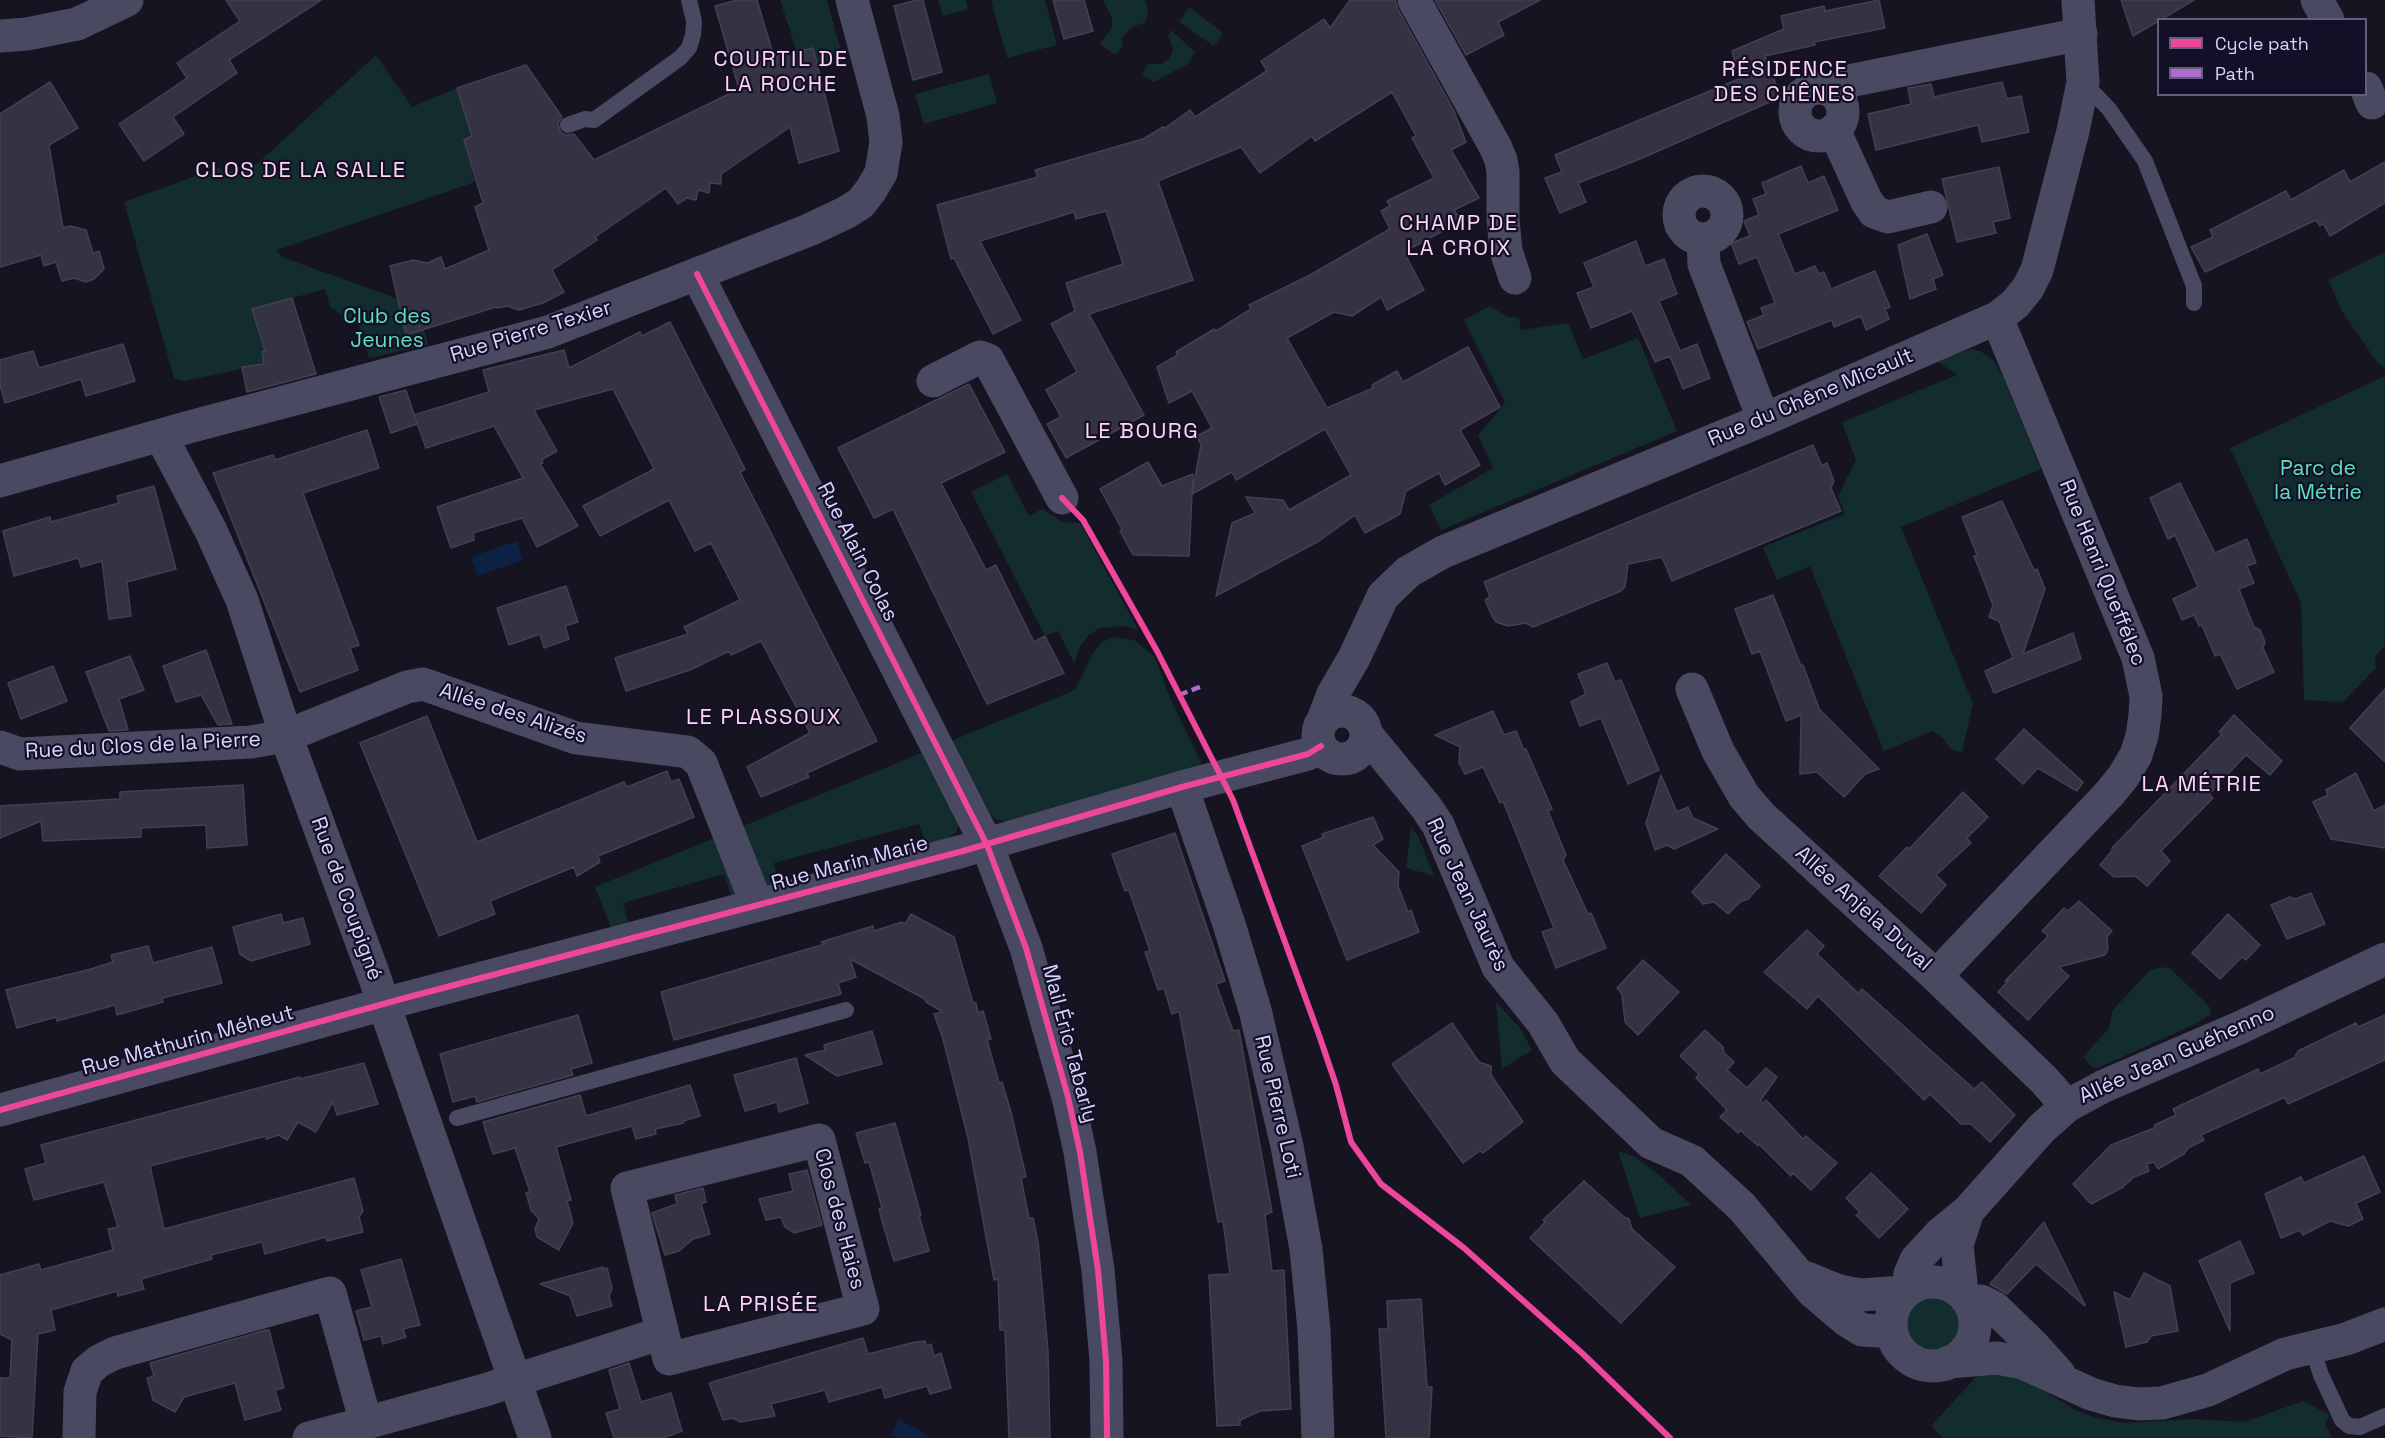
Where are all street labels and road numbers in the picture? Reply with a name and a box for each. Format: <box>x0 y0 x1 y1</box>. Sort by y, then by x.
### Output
street label: Rue Pierre Texier <box>447 295 615 369</box>
street label: Rue du Chêne Micault <box>1705 343 1917 453</box>
street label: Rue Henri Queffélec <box>2053 476 2151 670</box>
street label: Rue Alain Colas <box>811 478 903 626</box>
street label: Allée des Alizés <box>436 678 590 750</box>
street label: Rue du Clos de la Pierre <box>25 727 261 765</box>
street label: Rue de Coupigné <box>305 814 387 984</box>
street label: Rue Jean Jaurès <box>1420 814 1514 976</box>
street label: Rue Marin Marie <box>769 831 931 897</box>
street label: Allée Anjela Duval <box>1790 841 1936 977</box>
street label: Mail Éric Tabarly <box>1036 962 1102 1126</box>
street label: Allée Jean Guéhenno <box>2075 1000 2279 1110</box>
street label: Rue Mathurin Méheut <box>79 1001 297 1081</box>
street label: Rue Pierre Loti <box>1248 1033 1306 1181</box>
street label: Clos des Haies <box>808 1146 870 1292</box>

